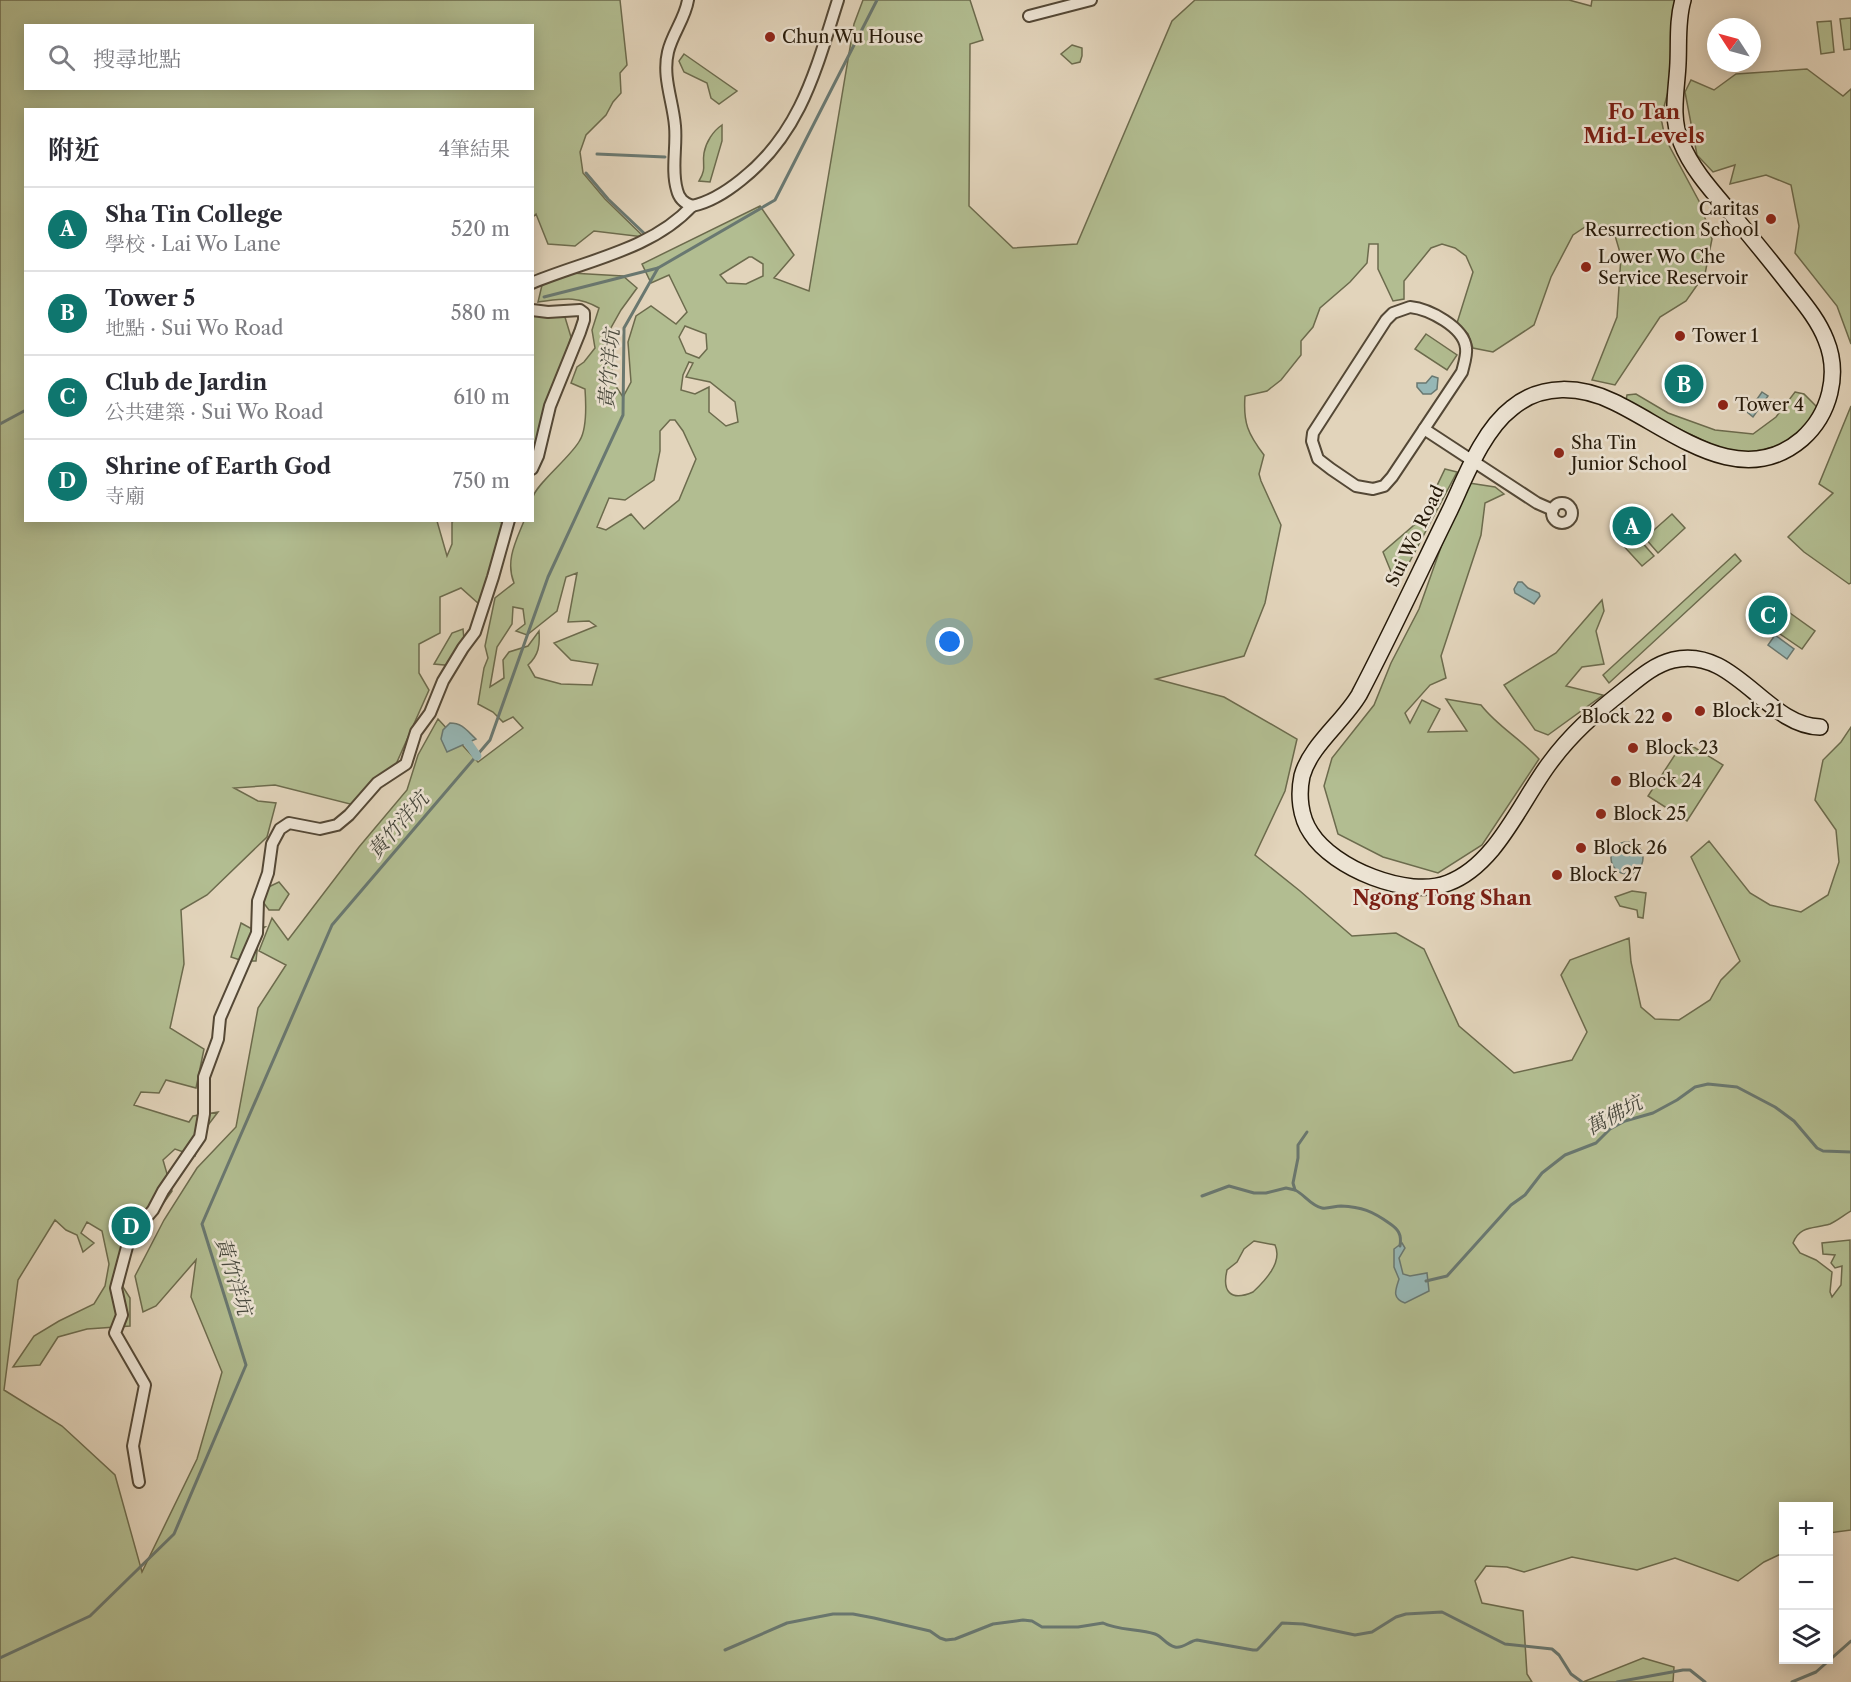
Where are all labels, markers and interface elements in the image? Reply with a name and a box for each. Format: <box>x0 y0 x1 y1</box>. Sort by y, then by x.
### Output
north arrow <box>1707 18 1761 72</box>
search box <box>24 24 534 90</box>
place label: Chun Wu House <box>782 26 923 48</box>
marker: Chun Wu House <box>763 30 777 44</box>
icon: search <box>45 41 78 74</box>
text: 搜尋地點 <box>93 46 181 73</box>
district label: Fo Tan Mid-Levels <box>1583 99 1705 148</box>
text: 附近 <box>48 134 100 166</box>
text: 4筆結果 <box>438 137 510 161</box>
place label: Caritas Resurrection School <box>1585 198 1759 241</box>
text: Sha Tin College <box>105 201 283 228</box>
marker: Caritas Resurrection School <box>1764 212 1778 226</box>
text: A <box>60 217 75 241</box>
text: 520 m <box>451 217 510 241</box>
text: 學校 · Lai Wo Lane <box>105 232 281 256</box>
place label: Lower Wo Che Service Reservoir <box>1598 246 1748 289</box>
marker: Lower Wo Che Service Reservoir <box>1579 260 1593 274</box>
text: Tower 5 <box>105 285 195 312</box>
text: B <box>60 301 75 325</box>
text: 580 m <box>451 301 510 325</box>
text: 地點 · Sui Wo Road <box>105 316 284 340</box>
water label: 黃竹洋坑 <box>594 325 624 410</box>
place label: Tower 1 <box>1692 325 1759 347</box>
marker: Tower 1 <box>1673 329 1687 343</box>
pin: B <box>1664 362 1704 406</box>
text: Club de Jardin <box>105 369 267 396</box>
text: C <box>59 385 76 409</box>
text: 610 m <box>453 385 510 409</box>
place label: Tower 4 <box>1735 394 1804 416</box>
marker: Tower 4 <box>1716 398 1730 412</box>
text: 公共建築 · Sui Wo Road <box>105 400 324 424</box>
place label: Sha Tin Junior School <box>1568 432 1687 475</box>
marker: Sha Tin Junior School <box>1552 446 1566 460</box>
text: Shrine of Earth God <box>105 453 331 480</box>
text: D <box>59 469 76 493</box>
text: 750 m <box>453 469 510 493</box>
street label: Sui Wo Road <box>1381 482 1449 590</box>
text: 寺廟 <box>105 484 145 508</box>
pin: A <box>1612 504 1652 548</box>
pin: C <box>1748 592 1788 638</box>
your location <box>935 627 964 656</box>
place label: Block 21 <box>1712 700 1783 722</box>
marker: Block 21 <box>1693 704 1707 718</box>
place label: Block 22 <box>1581 706 1655 728</box>
marker: Block 22 <box>1660 710 1674 724</box>
place label: Block 23 <box>1645 737 1718 759</box>
marker: Block 23 <box>1626 741 1640 755</box>
place label: Block 24 <box>1628 770 1702 792</box>
marker: Block 24 <box>1609 774 1623 788</box>
water label: 黃竹洋坑 <box>363 785 435 863</box>
place label: Block 25 <box>1613 803 1686 825</box>
marker: Block 25 <box>1594 807 1608 821</box>
place label: Block 26 <box>1593 837 1667 859</box>
marker: Block 26 <box>1574 841 1588 855</box>
place label: Block 27 <box>1569 864 1641 886</box>
marker: Block 27 <box>1550 868 1564 882</box>
district label: Ngong Tong Shan <box>1352 886 1532 910</box>
water label: 萬佛坑 <box>1582 1089 1649 1140</box>
pin: D <box>112 1204 150 1248</box>
water label: 黃竹洋坑 <box>211 1234 258 1321</box>
map controls <box>1779 1502 1833 1664</box>
button: + <box>1779 1502 1833 1556</box>
button: − <box>1779 1556 1833 1610</box>
button: layers <box>1779 1610 1833 1664</box>

